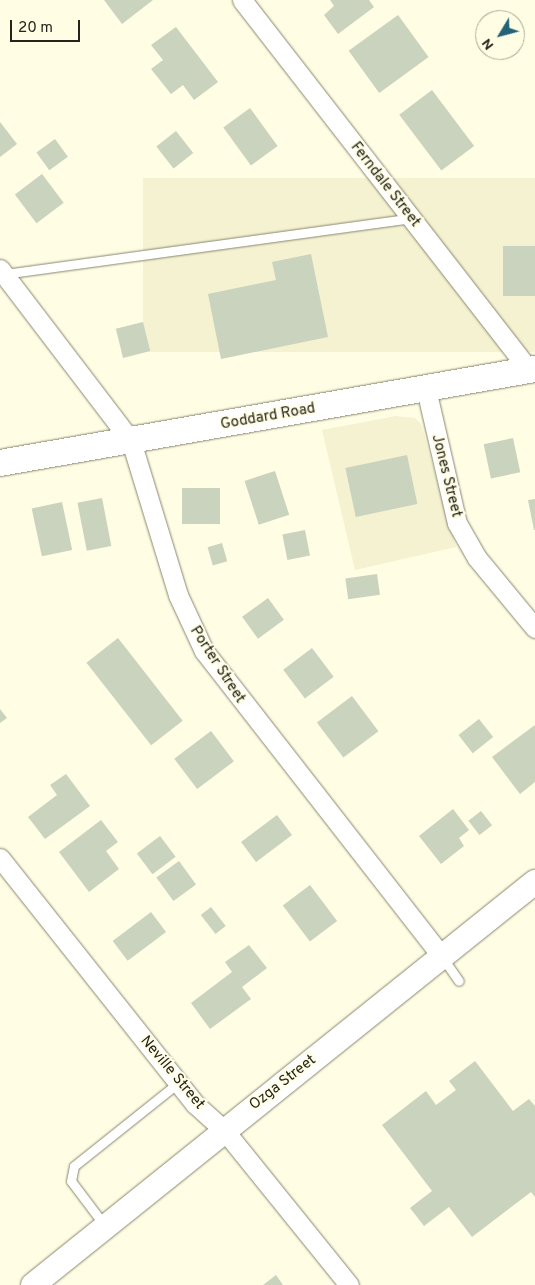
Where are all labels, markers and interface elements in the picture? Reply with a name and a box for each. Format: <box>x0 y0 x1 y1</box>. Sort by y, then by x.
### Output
scale bar <box>12 10 82 42</box>
north arrow <box>475 10 525 60</box>
text: 20 m <box>18 19 53 38</box>
text: N <box>479 35 498 53</box>
street label: Ferndale Street <box>346 139 424 231</box>
street label: Goddard Road <box>219 400 317 434</box>
street label: Jones Street <box>427 433 465 519</box>
street label: Porter Street <box>185 623 249 707</box>
street label: Neville Street <box>136 1032 208 1114</box>
street label: Ozga Street <box>246 1051 320 1115</box>

